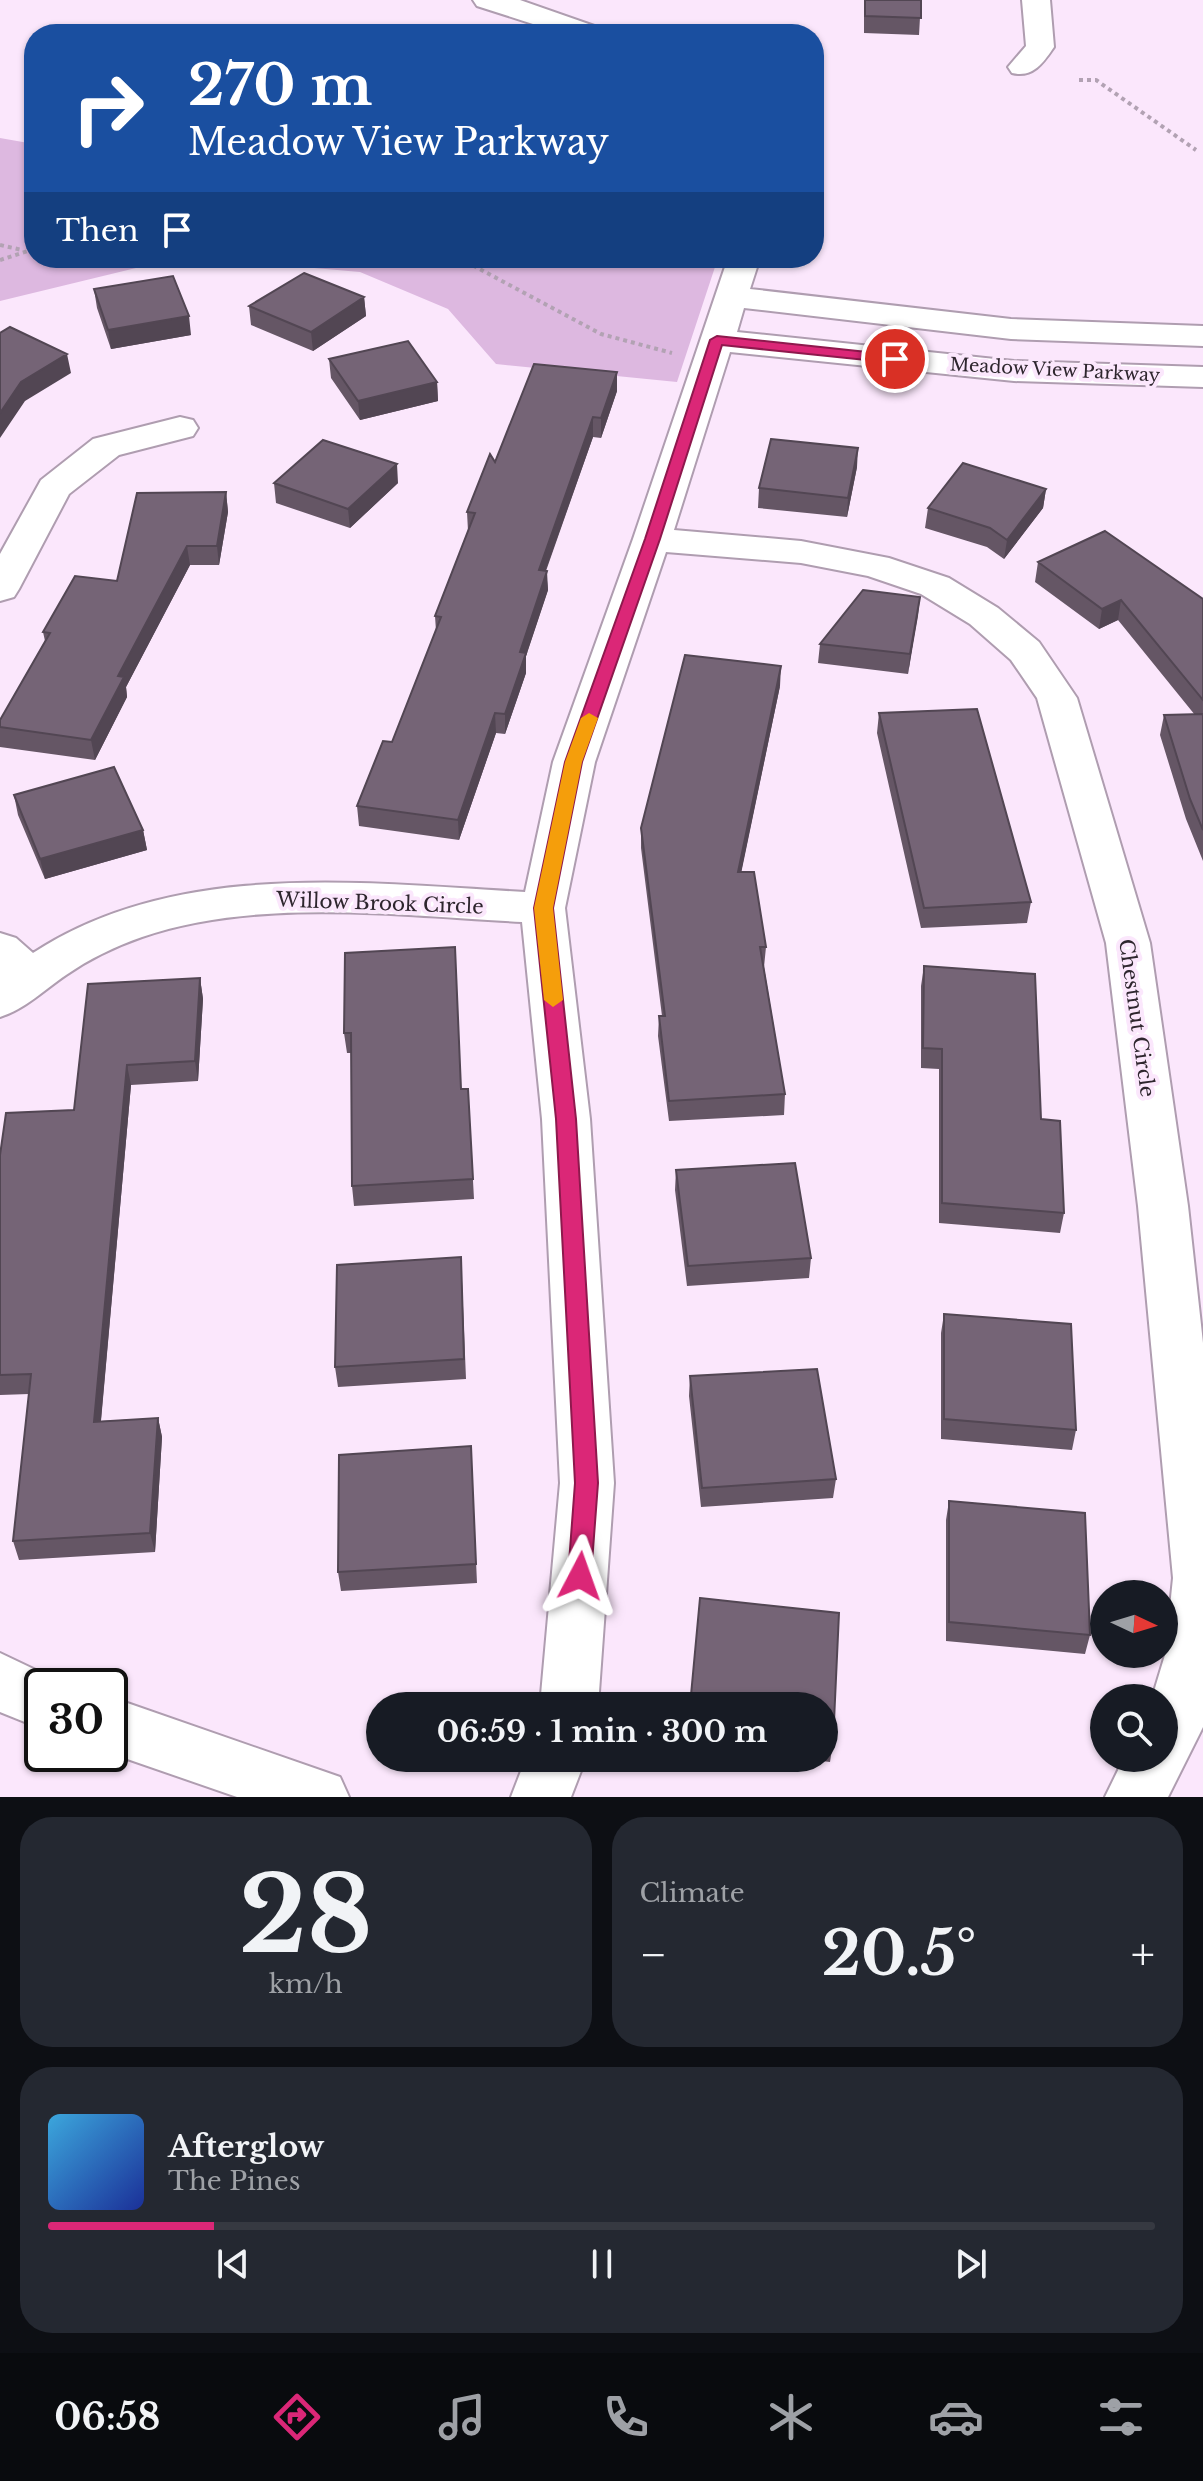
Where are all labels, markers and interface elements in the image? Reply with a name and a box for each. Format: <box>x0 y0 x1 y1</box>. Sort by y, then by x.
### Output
text: 270 m <box>188 51 372 120</box>
icon: right <box>56 56 160 160</box>
text: Meadow View Parkway <box>188 120 609 165</box>
icon: arrive <box>155 208 199 252</box>
text: Then <box>56 212 139 249</box>
pin <box>861 325 929 393</box>
icon: arrive <box>873 337 917 381</box>
street label: Meadow View Parkway <box>949 354 1161 387</box>
street label: Willow Brook Circle <box>275 887 484 919</box>
street label: Chestnut Circle <box>1114 937 1160 1099</box>
position arrow <box>538 1534 622 1618</box>
north arrow <box>1090 1580 1178 1668</box>
map controls <box>1090 1580 1178 1772</box>
speed limit sign: 30 <box>24 1668 128 1772</box>
button: search <box>1090 1684 1178 1772</box>
text: 06:59 · 1 min · 300 m <box>437 1713 767 1750</box>
text: 28 <box>239 1851 373 1980</box>
text: Climate <box>640 1877 745 1909</box>
text: 20.5° <box>822 1917 976 1991</box>
text: − <box>640 1927 667 1982</box>
text: + <box>1131 1927 1155 1982</box>
text: km/h <box>269 1968 343 2000</box>
text: Afterglow <box>168 2128 324 2165</box>
text: The Pines <box>168 2165 300 2197</box>
icon: previous <box>211 2242 255 2286</box>
icon: pause <box>580 2242 624 2286</box>
icon: next <box>949 2242 993 2286</box>
icon: directions <box>269 2389 325 2445</box>
icon: music <box>434 2389 490 2445</box>
icon: phone <box>598 2389 654 2445</box>
icon: climate <box>763 2389 819 2445</box>
icon: car <box>928 2389 984 2445</box>
icon: filters <box>1093 2389 1149 2445</box>
text: 06:58 <box>54 2395 160 2440</box>

